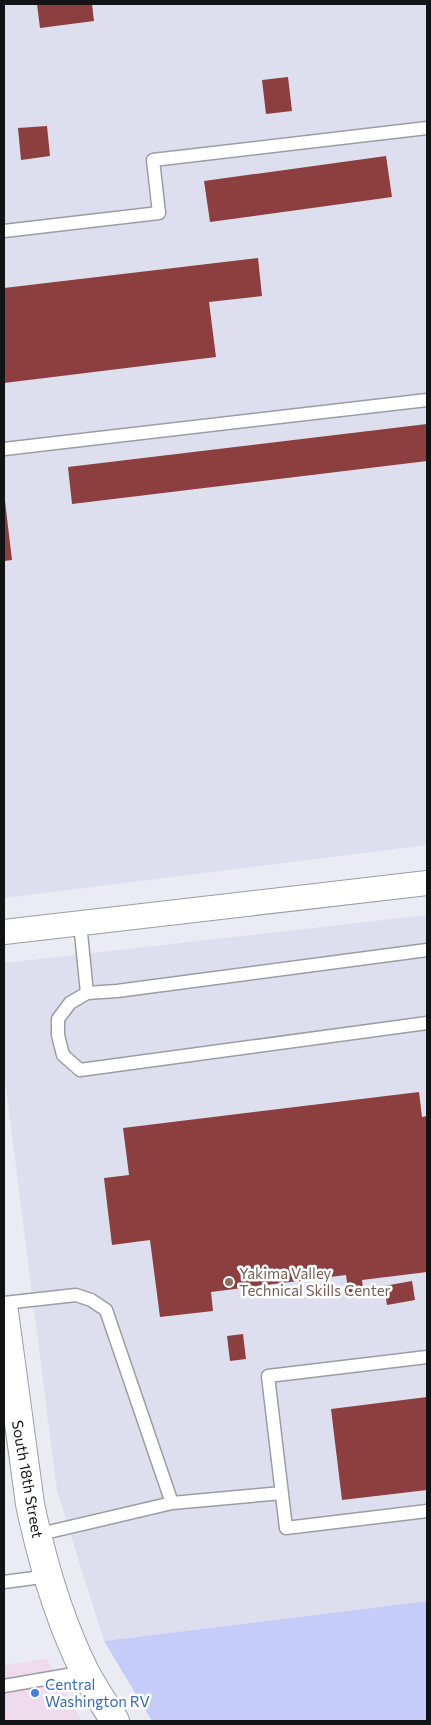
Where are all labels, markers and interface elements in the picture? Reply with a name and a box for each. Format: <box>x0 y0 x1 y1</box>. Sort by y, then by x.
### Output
place label: Yakima Valley Technical Skills Center <box>239 1264 391 1299</box>
marker: Yakima Valley Technical Skills Center <box>223 1276 235 1288</box>
street label: South 18th Street <box>9 1419 47 1539</box>
place label: Central Washington RV <box>45 1675 150 1710</box>
marker: Central Washington RV <box>29 1687 41 1699</box>

